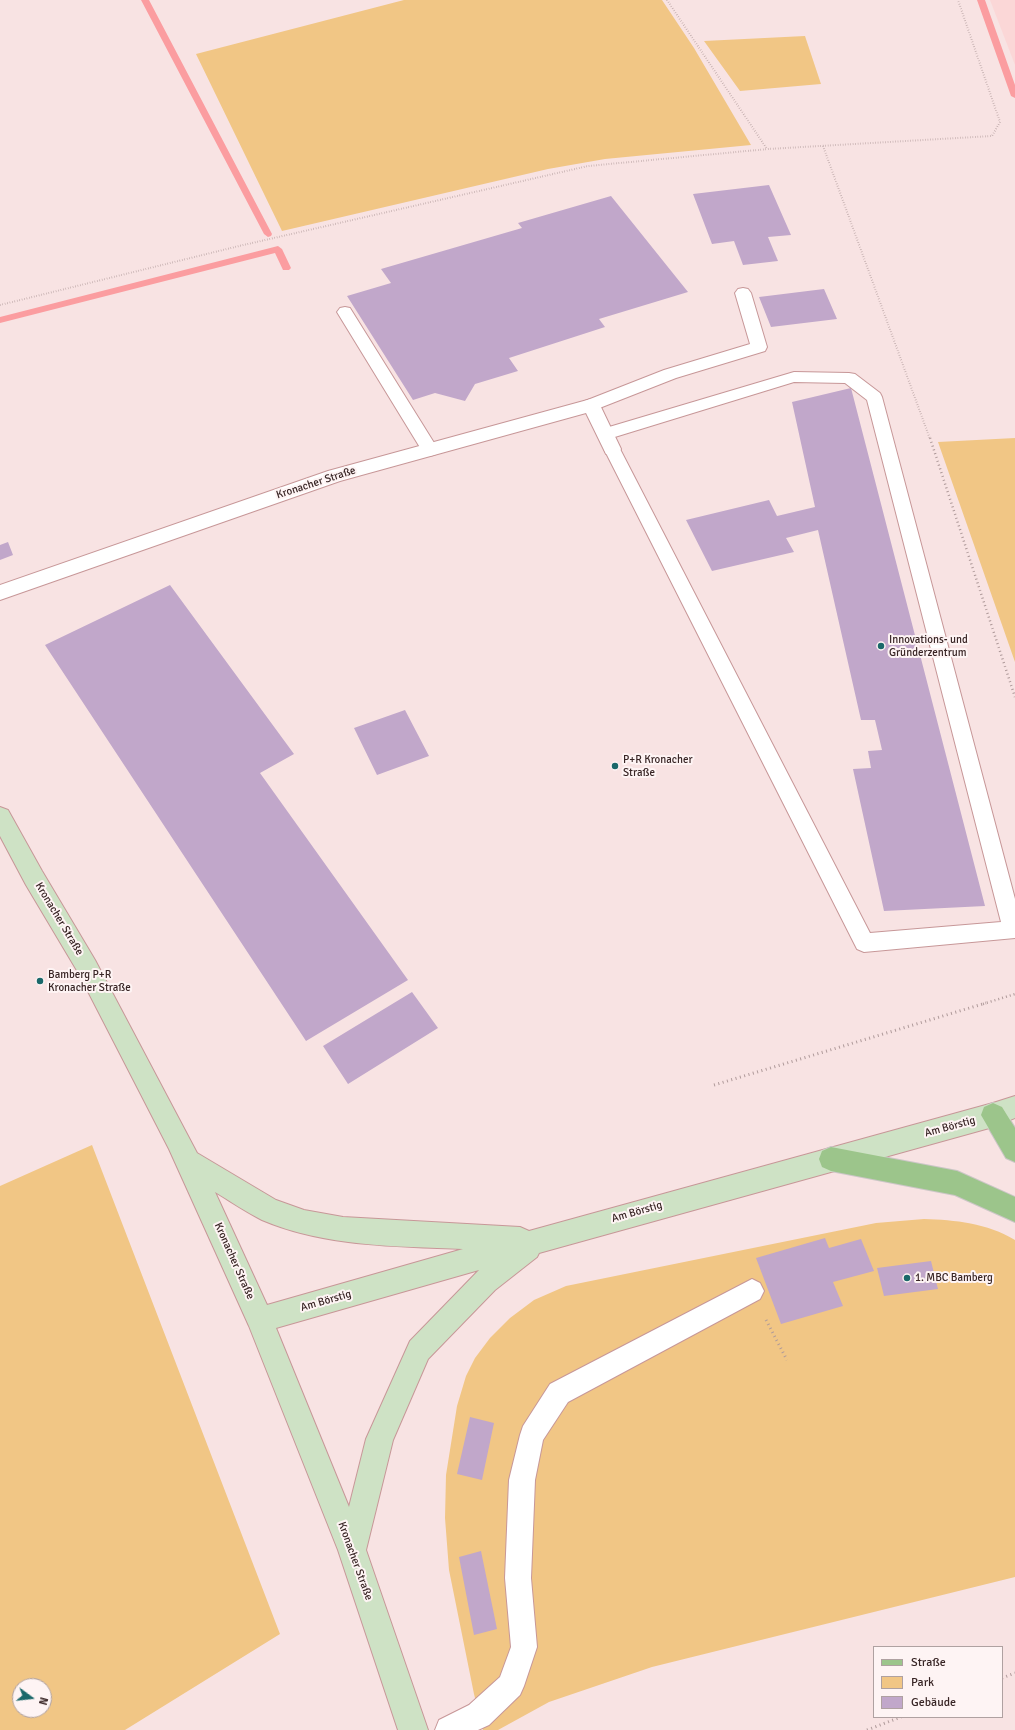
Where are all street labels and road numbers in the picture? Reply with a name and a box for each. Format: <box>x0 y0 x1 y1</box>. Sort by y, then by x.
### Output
street label: Kronacher Straße <box>275 464 357 502</box>
street label: Kronacher Straße <box>32 880 86 958</box>
street label: Am Börstig <box>923 1114 977 1140</box>
street label: Am Börstig <box>610 1199 664 1225</box>
street label: Kronacher Straße <box>211 1221 257 1301</box>
street label: Am Börstig <box>299 1288 353 1314</box>
street label: Kronacher Straße <box>335 1520 375 1602</box>

